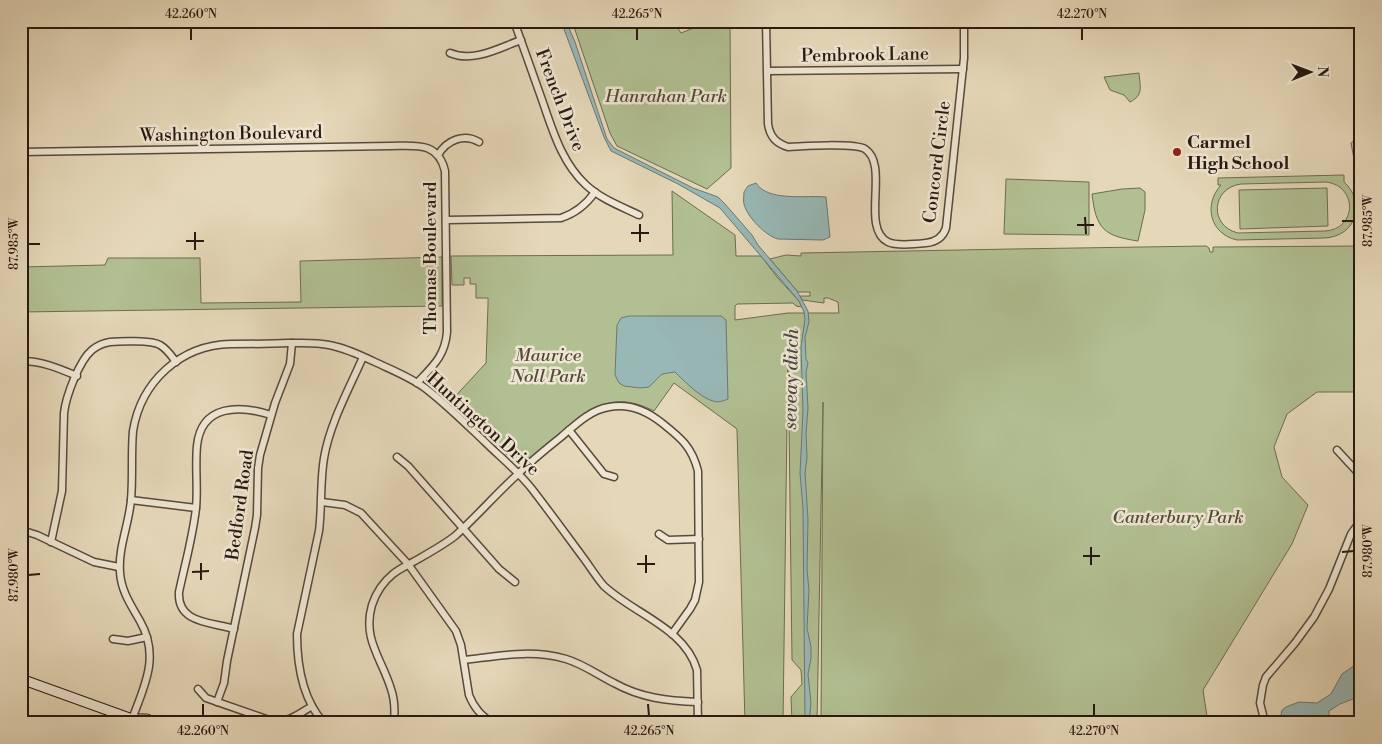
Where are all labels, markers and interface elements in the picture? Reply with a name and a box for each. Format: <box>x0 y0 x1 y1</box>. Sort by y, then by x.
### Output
text: 42.260°N <box>165 7 217 22</box>
text: 42.265°N <box>612 7 662 22</box>
text: 42.270°N <box>1057 7 1107 22</box>
street label: Pembrook Lane <box>801 42 929 68</box>
street label: French Drive <box>530 45 590 155</box>
north arrow <box>1284 48 1334 98</box>
text: N <box>1313 66 1331 77</box>
park label: Hanrahan Park <box>604 85 727 108</box>
street label: Concord Circle <box>918 99 956 225</box>
street label: Washington Boulevard <box>138 121 323 147</box>
place label: Carmel High School <box>1187 131 1290 175</box>
marker: Carmel High School <box>1171 146 1183 158</box>
street label: Thomas Boulevard <box>419 181 442 334</box>
text: 87.985°W <box>1361 194 1376 247</box>
text: 87.985°W <box>7 217 22 270</box>
water label: seveay ditch <box>778 328 804 431</box>
park label: Maurice Noll Park <box>509 344 586 388</box>
street label: Huntington Drive <box>422 367 544 481</box>
street label: Bedford Road <box>221 447 259 563</box>
park label: Canterbury Park <box>1112 506 1244 529</box>
text: 87.980°W <box>1361 523 1376 578</box>
text: 87.980°W <box>7 547 22 602</box>
text: 42.260°N <box>177 724 229 739</box>
text: 42.265°N <box>624 724 674 739</box>
text: 42.270°N <box>1069 724 1119 739</box>

